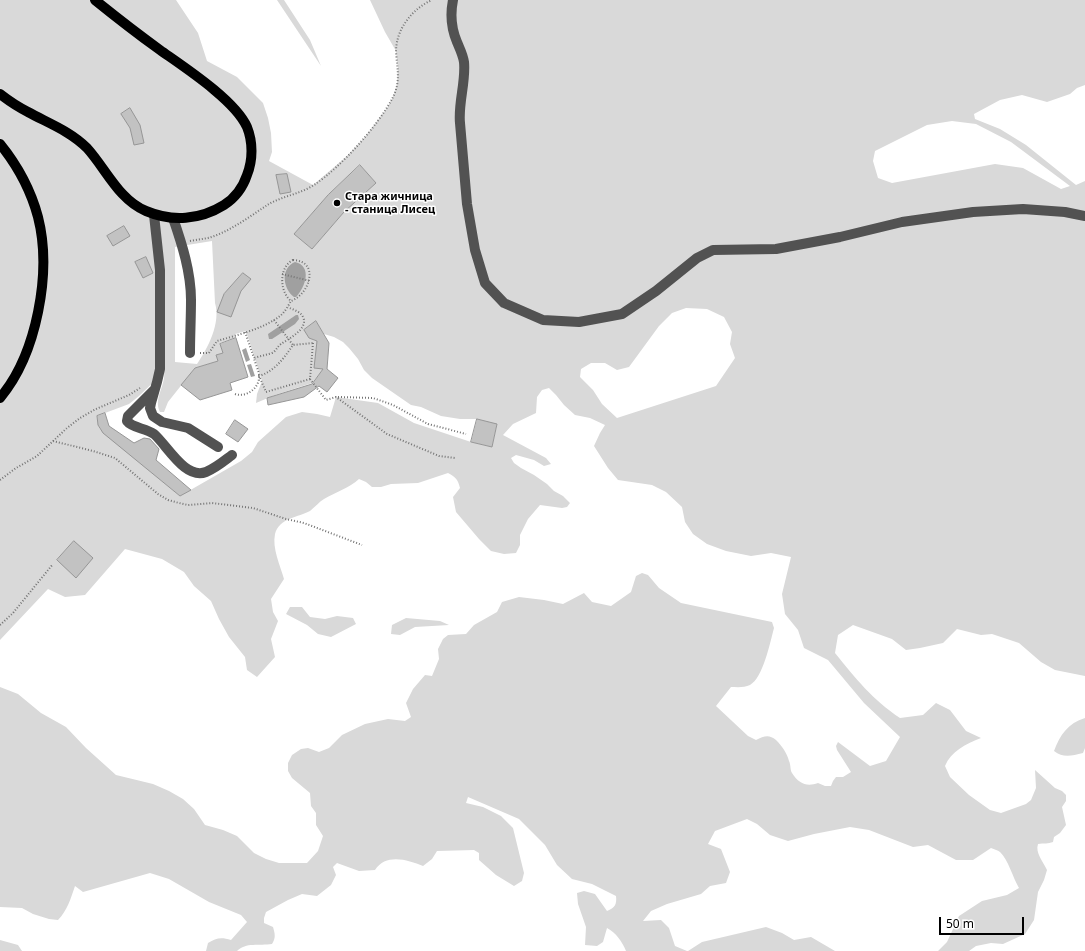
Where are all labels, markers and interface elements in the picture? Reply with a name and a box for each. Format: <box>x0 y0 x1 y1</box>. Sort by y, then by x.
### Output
place label: Стара жичница - станица Лисец <box>345 190 435 216</box>
marker: Стара жичница - станица Лисец <box>332 198 342 208</box>
scale bar <box>941 909 1026 935</box>
text: 50 m <box>946 915 974 932</box>

